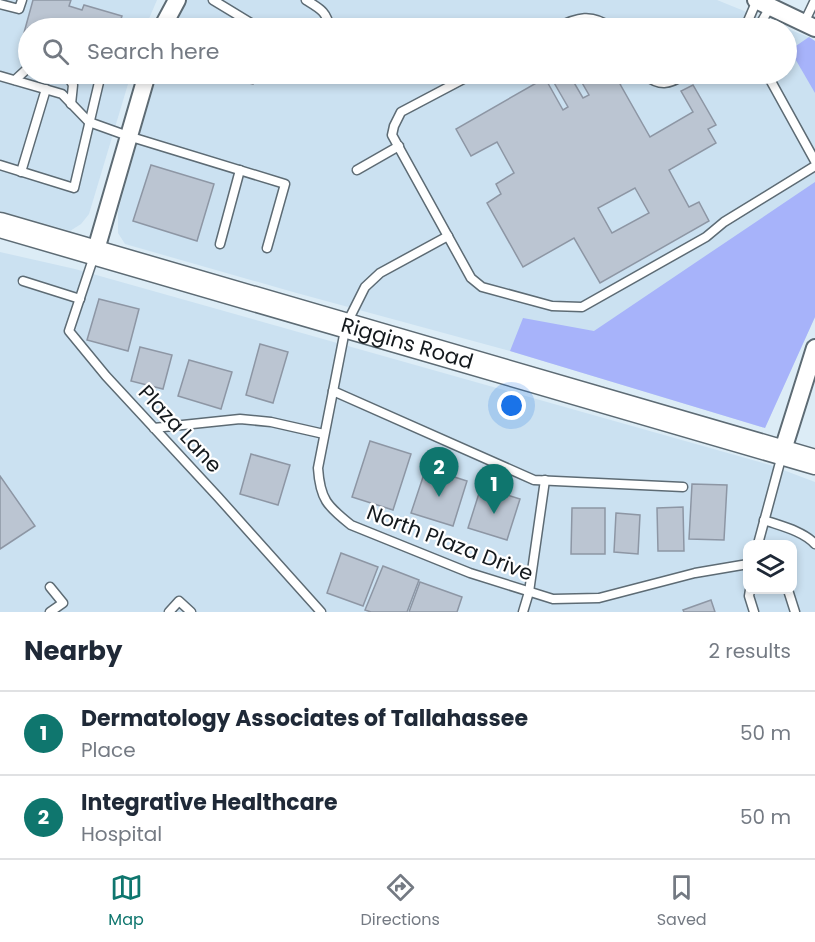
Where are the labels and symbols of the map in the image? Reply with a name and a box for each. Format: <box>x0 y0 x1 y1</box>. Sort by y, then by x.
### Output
street label: Riggins Road <box>338 310 477 376</box>
street label: Plaza Lane <box>132 378 229 479</box>
your location <box>497 391 526 420</box>
pin: 2 <box>420 448 458 497</box>
pin: 1 <box>474 464 514 514</box>
street label: North Plaza Drive <box>363 497 538 588</box>

